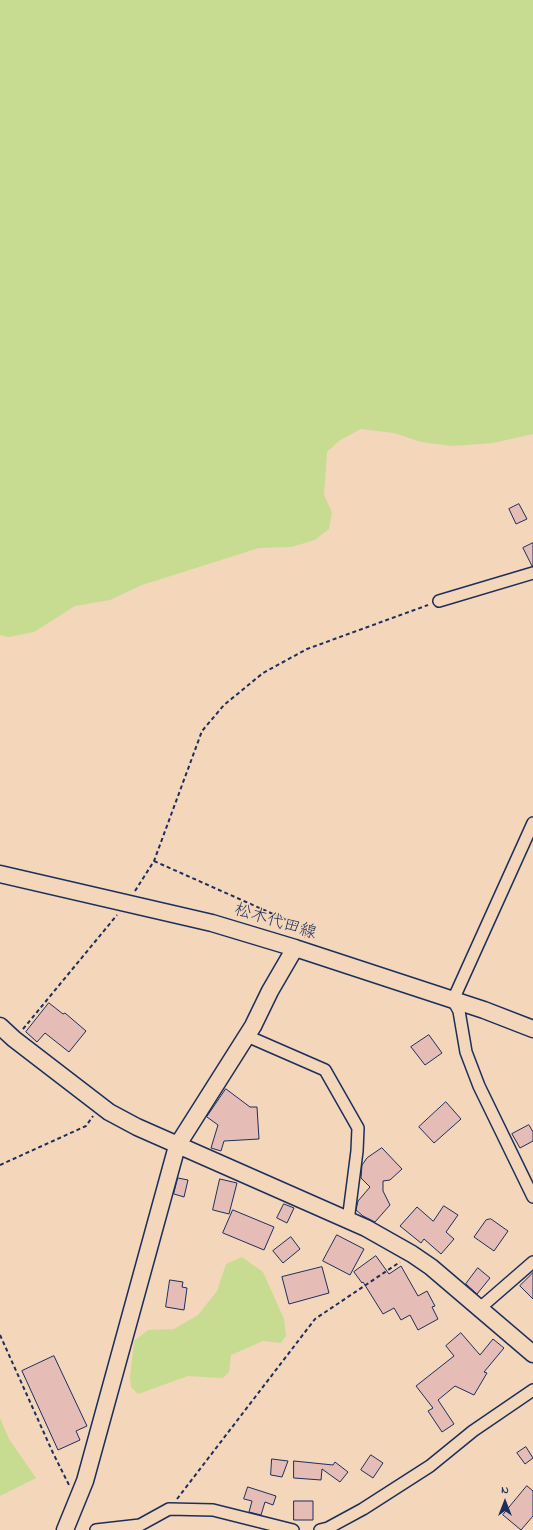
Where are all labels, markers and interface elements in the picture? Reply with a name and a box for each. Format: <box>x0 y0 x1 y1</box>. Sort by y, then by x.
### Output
street label: 松木代田線 <box>231 901 319 945</box>
north arrow <box>485 1482 525 1522</box>
text: N <box>501 1482 509 1498</box>

